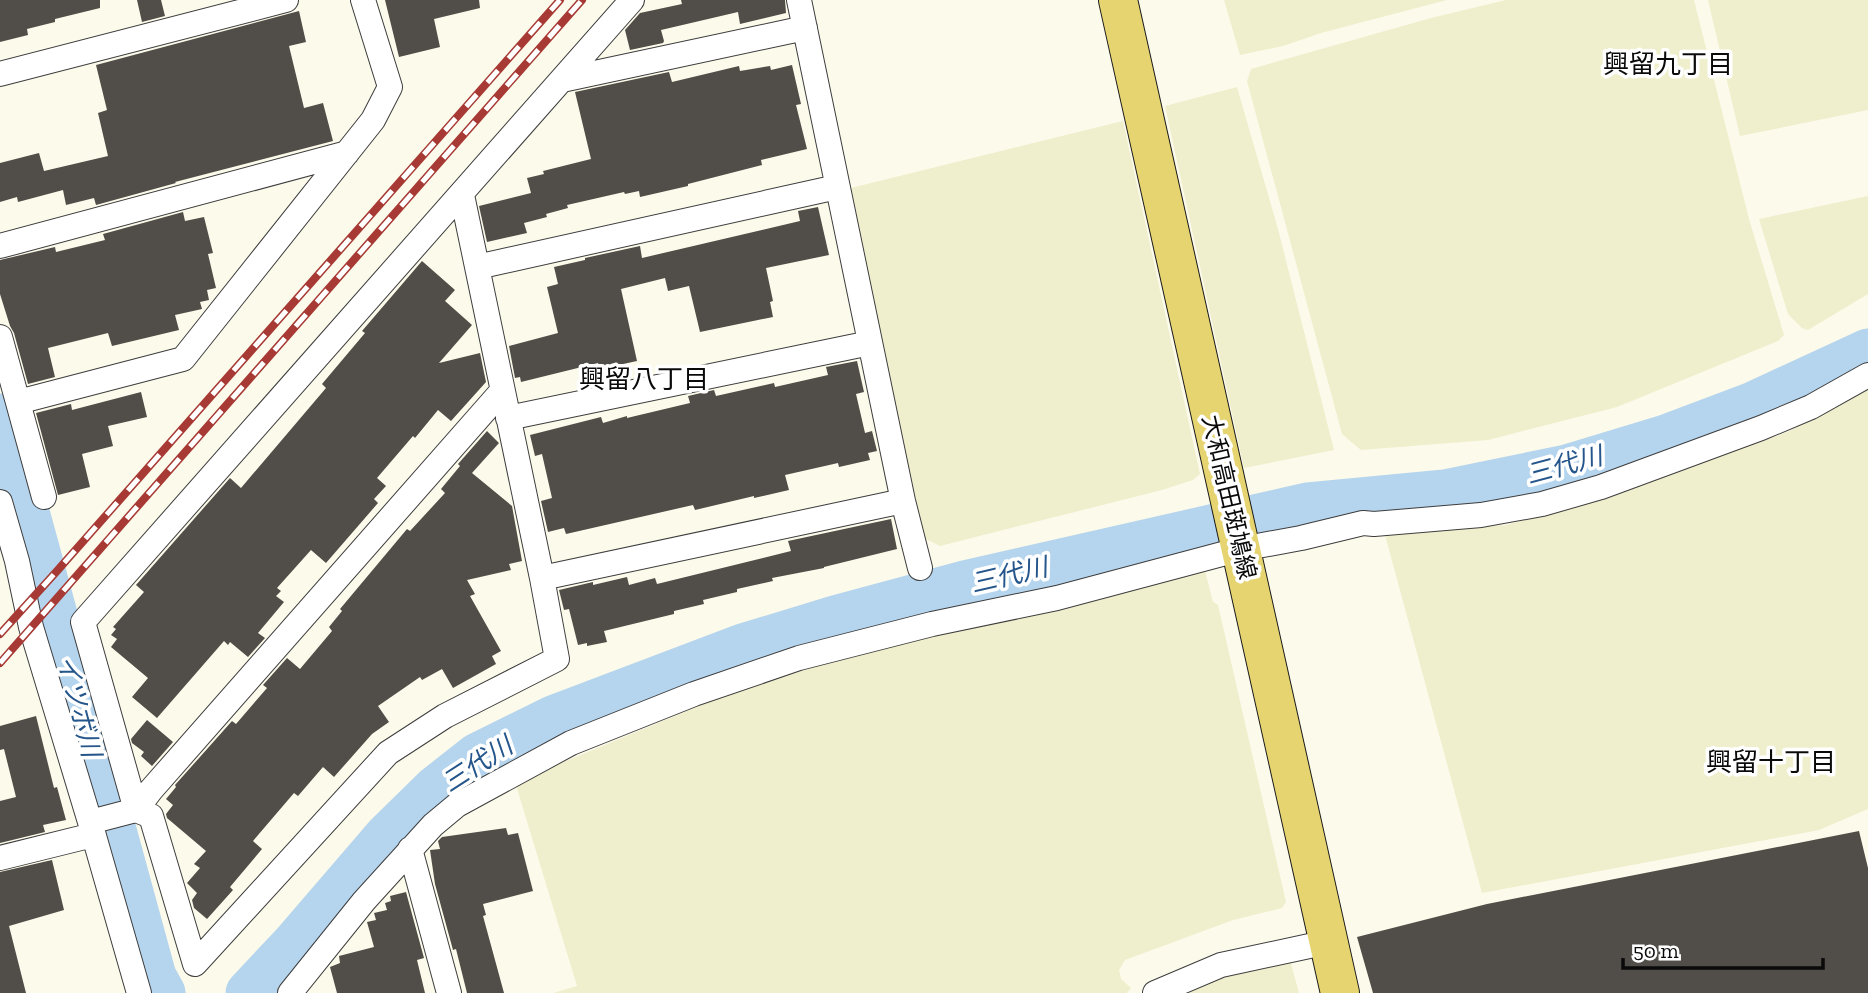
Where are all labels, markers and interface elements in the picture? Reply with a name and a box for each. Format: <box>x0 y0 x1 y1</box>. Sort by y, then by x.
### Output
district label: 興留九丁目 <box>1603 48 1733 80</box>
district label: 興留八丁目 <box>579 363 709 395</box>
street label: 大和高田斑鳩線 <box>1196 412 1263 582</box>
water label: 三代川 <box>1522 439 1609 491</box>
water label: 三代川 <box>967 550 1054 599</box>
water label: イツボ川 <box>50 652 109 763</box>
water label: 三代川 <box>436 728 521 799</box>
district label: 興留十丁目 <box>1706 746 1836 778</box>
scale bar <box>1623 926 1822 970</box>
text: 50 m <box>1633 938 1679 963</box>

